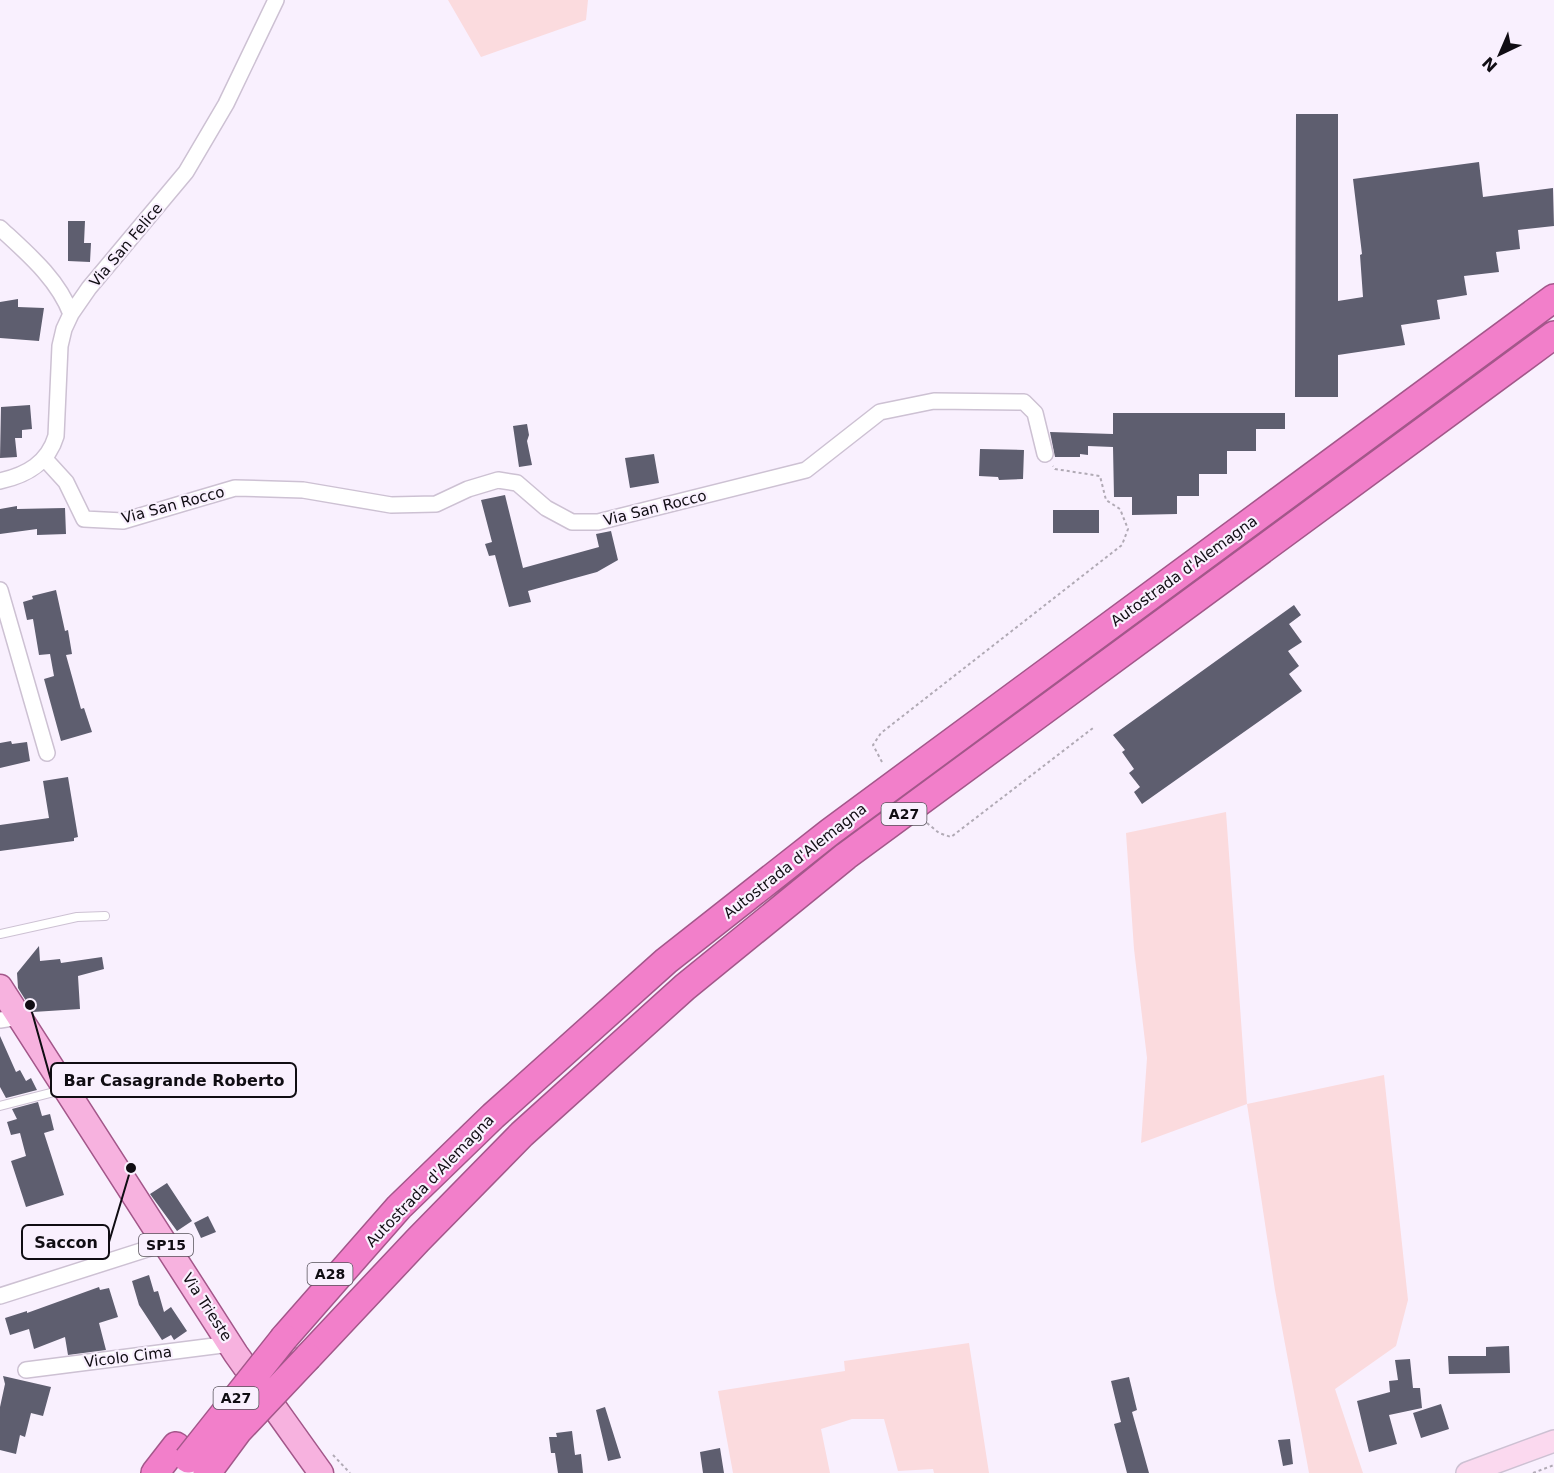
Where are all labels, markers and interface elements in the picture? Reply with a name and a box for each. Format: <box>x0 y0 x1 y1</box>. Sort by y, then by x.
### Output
north arrow <box>1470 24 1530 84</box>
text: N <box>1479 53 1501 76</box>
street label: Via San Felice <box>86 199 166 291</box>
street label: Via San Rocco <box>120 483 226 527</box>
street label: Via San Rocco <box>602 486 708 530</box>
street label: Autostrada d'Alemagna <box>1107 512 1261 630</box>
street label: Autostrada d'Alemagna <box>720 800 870 922</box>
road number: A27 <box>882 803 926 825</box>
callout: Bar Casagrande Roberto <box>51 1063 296 1097</box>
text: Bar Casagrande Roberto <box>64 1071 284 1090</box>
street label: Autostrada d'Alemagna <box>362 1111 498 1251</box>
callout: Saccon <box>22 1225 109 1259</box>
text: Saccon <box>34 1233 98 1252</box>
road number: SP15 <box>139 1234 193 1256</box>
road number: A28 <box>308 1263 352 1285</box>
street label: Via Trieste <box>178 1270 236 1344</box>
street label: Vicolo Cima <box>83 1343 173 1371</box>
road number: A27 <box>214 1387 258 1409</box>

